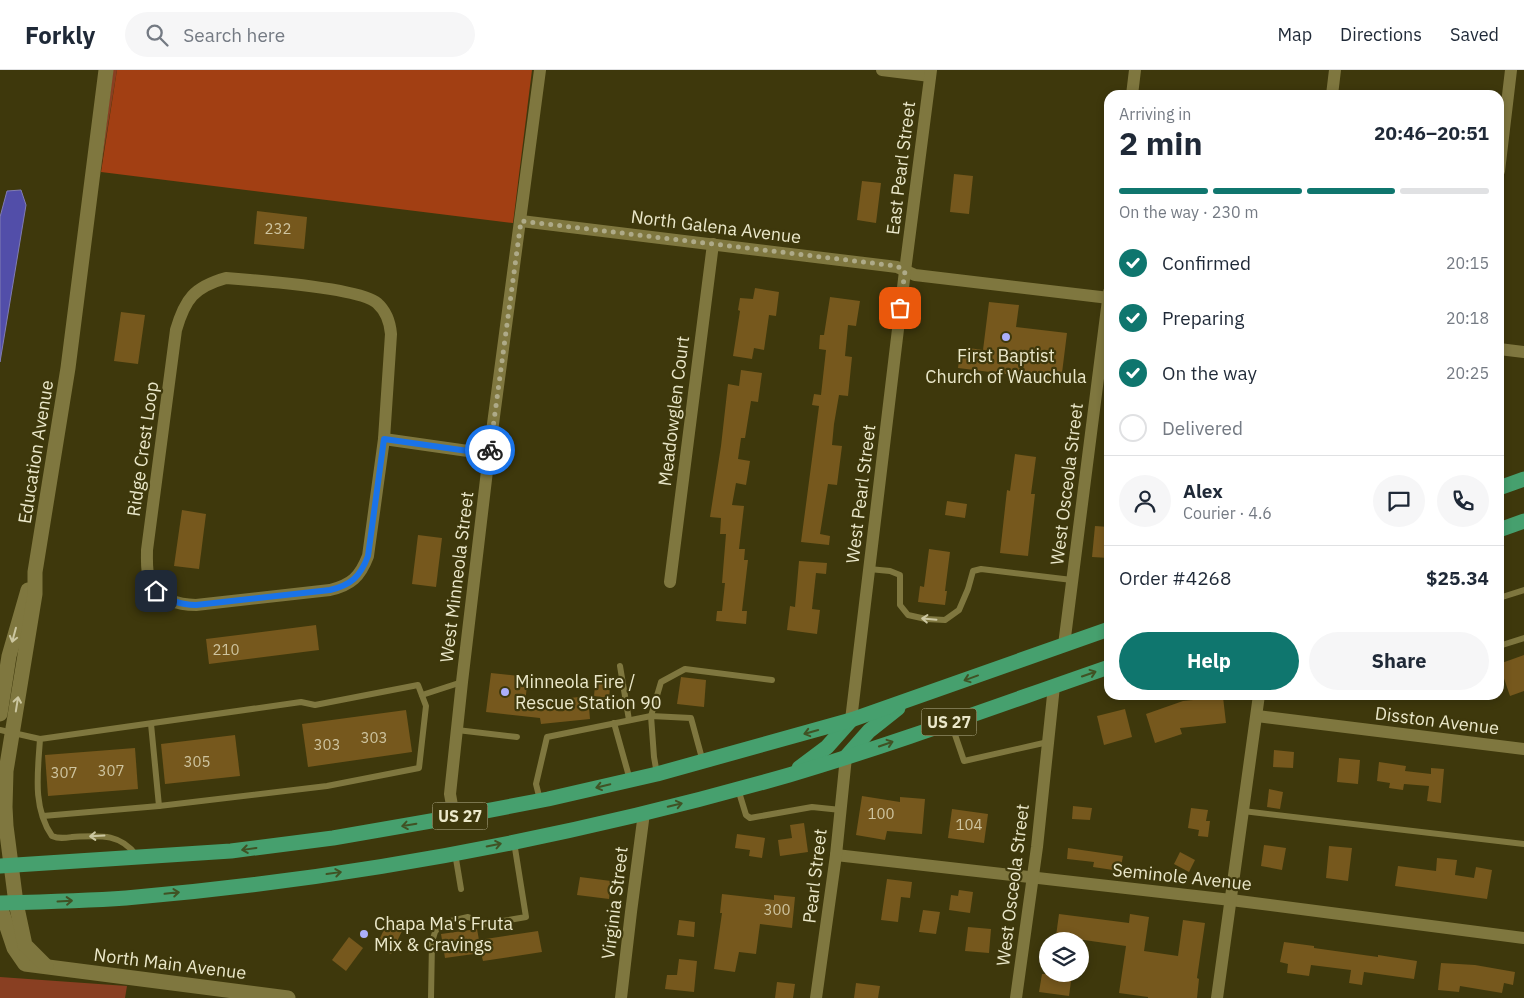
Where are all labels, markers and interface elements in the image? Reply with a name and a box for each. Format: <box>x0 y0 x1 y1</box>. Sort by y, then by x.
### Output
search box <box>125 12 475 57</box>
text: Forkly <box>25 19 95 51</box>
icon: search <box>143 21 171 49</box>
text: Search here <box>183 23 285 47</box>
text: Map <box>1277 23 1312 46</box>
text: Directions <box>1340 23 1422 46</box>
text: Saved <box>1450 23 1499 46</box>
street label: East Pearl Street <box>881 100 920 236</box>
text: Arriving in <box>1119 104 1191 124</box>
text: 20:46–20:51 <box>1374 121 1489 145</box>
text: 2 min <box>1119 122 1203 164</box>
text: On the way · 230 m <box>1119 202 1258 222</box>
street label: North Galena Avenue <box>630 205 803 248</box>
house number: 232 <box>264 219 292 238</box>
icon: check <box>1119 249 1147 277</box>
text: Confirmed <box>1162 251 1251 275</box>
text: 20:15 <box>1446 253 1489 273</box>
pin <box>879 287 921 329</box>
icon: bag <box>886 294 914 322</box>
icon: check <box>1119 304 1147 332</box>
text: Preparing <box>1162 306 1244 330</box>
text: 20:18 <box>1446 308 1489 328</box>
marker: First Baptist Church of Wauchula <box>1000 331 1012 343</box>
street label: Meadowglen Court <box>653 334 694 487</box>
place label: First Baptist Church of Wauchula <box>925 344 1087 388</box>
icon: check <box>1119 359 1147 387</box>
text: On the way <box>1162 361 1257 385</box>
text: 20:25 <box>1446 363 1489 383</box>
street label: Education Avenue <box>13 378 58 525</box>
street label: Ridge Crest Loop <box>122 380 163 518</box>
street label: West Osceola Street <box>1045 401 1088 566</box>
text: Delivered <box>1162 416 1243 440</box>
street label: West Pearl Street <box>841 423 880 565</box>
courier <box>465 425 515 475</box>
icon: bike <box>476 436 504 464</box>
button: person <box>1119 475 1171 527</box>
button: chat <box>1373 475 1425 527</box>
button: phone <box>1437 475 1489 527</box>
text: Alex <box>1183 479 1223 503</box>
street label: West Minneola Street <box>435 490 478 664</box>
text: Courier · 4.6 <box>1183 503 1272 523</box>
text: Order #4268 <box>1119 566 1231 590</box>
text: $25.34 <box>1426 566 1489 590</box>
pin <box>135 570 177 612</box>
icon: home <box>142 577 170 605</box>
one-way arrow <box>921 614 937 623</box>
one-way arrow <box>9 627 18 643</box>
button: Help <box>1119 632 1299 690</box>
button: Share <box>1309 632 1489 690</box>
house number: 210 <box>212 640 240 659</box>
one-way arrow <box>1081 669 1096 678</box>
place label: Minneola Fire / Rescue Station 90 <box>515 670 662 714</box>
one-way arrow <box>964 674 979 683</box>
marker: Minneola Fire / Rescue Station 90 <box>499 686 511 698</box>
one-way arrow <box>12 696 22 712</box>
street label: Disston Avenue <box>1374 701 1500 740</box>
road number: US 27 <box>922 708 976 736</box>
one-way arrow <box>803 727 819 737</box>
house number: 303 <box>360 728 388 747</box>
house number: 303 <box>313 735 341 754</box>
one-way arrow <box>877 738 893 748</box>
house number: 305 <box>183 752 211 771</box>
house number: 307 <box>97 761 125 780</box>
house number: 307 <box>50 763 78 782</box>
one-way arrow <box>596 782 612 791</box>
one-way arrow <box>666 800 682 809</box>
road number: US 27 <box>432 802 488 829</box>
street label: West Osceola Street <box>991 802 1034 967</box>
house number: 100 <box>867 804 895 823</box>
house number: 104 <box>955 815 983 834</box>
one-way arrow <box>402 820 418 830</box>
street label: Pearl Street <box>797 827 832 925</box>
one-way arrow <box>90 831 106 840</box>
one-way arrow <box>485 840 501 849</box>
one-way arrow <box>241 844 257 854</box>
street label: Virginia Street <box>596 845 633 961</box>
street label: Seminole Avenue <box>1111 858 1253 895</box>
one-way arrow <box>325 868 341 878</box>
one-way arrow <box>164 888 180 898</box>
one-way arrow <box>56 896 72 905</box>
house number: 300 <box>763 900 791 919</box>
place label: Chapa Ma's Fruta Mix & Cravings <box>374 912 513 956</box>
marker: Chapa Ma's Fruta Mix & Cravings <box>358 928 370 940</box>
map controls <box>1039 932 1089 982</box>
button: layers <box>1039 932 1089 982</box>
street label: North Main Avenue <box>92 943 248 984</box>

